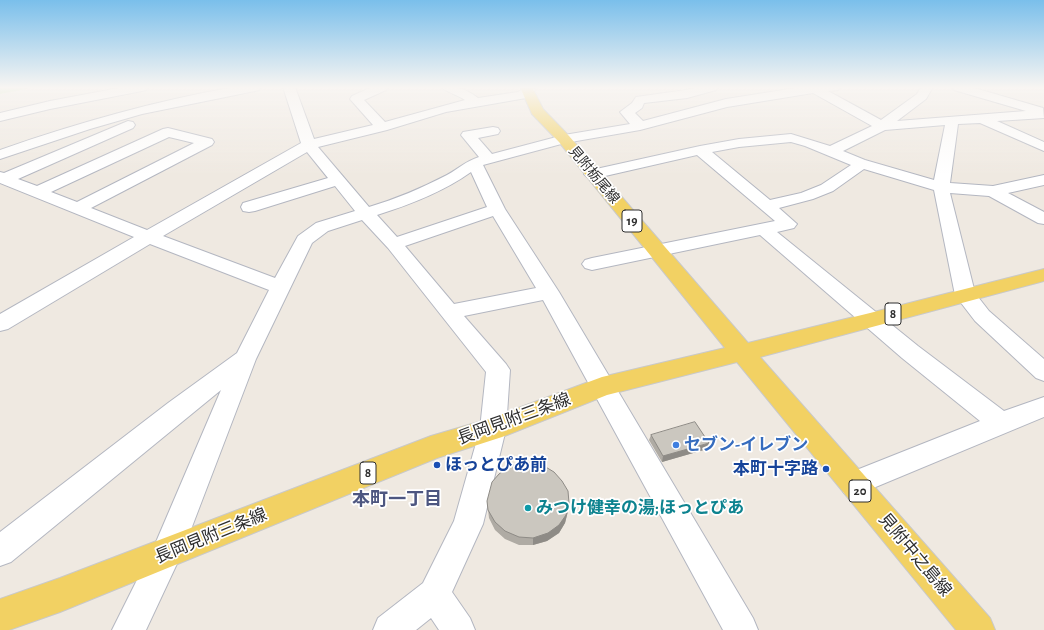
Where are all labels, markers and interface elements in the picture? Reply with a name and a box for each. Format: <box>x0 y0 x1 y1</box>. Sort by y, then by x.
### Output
street label: 見附栃尾線 <box>565 143 623 207</box>
road number: 19 <box>622 210 642 232</box>
road number: 8 <box>885 303 901 325</box>
street label: 長岡見附三条線 <box>455 389 573 449</box>
place label: セブン-イレブン <box>684 435 808 455</box>
marker: セブン-イレブン <box>671 440 681 450</box>
place label: ほっとぴあ前 <box>445 455 547 475</box>
place label: 本町十字路 <box>733 459 818 479</box>
marker: ほっとぴあ前 <box>432 460 442 470</box>
road number: 8 <box>360 462 376 484</box>
marker: 本町十字路 <box>821 464 831 474</box>
road number: 20 <box>849 480 871 502</box>
district label: 本町一丁目 <box>352 489 442 511</box>
place label: みつけ健幸の湯;ほっとぴあ <box>536 498 744 518</box>
marker: みつけ健幸の湯;ほっとぴあ <box>523 503 533 513</box>
street label: 長岡見附三条線 <box>152 504 270 568</box>
street label: 見附中之島線 <box>874 509 956 601</box>

